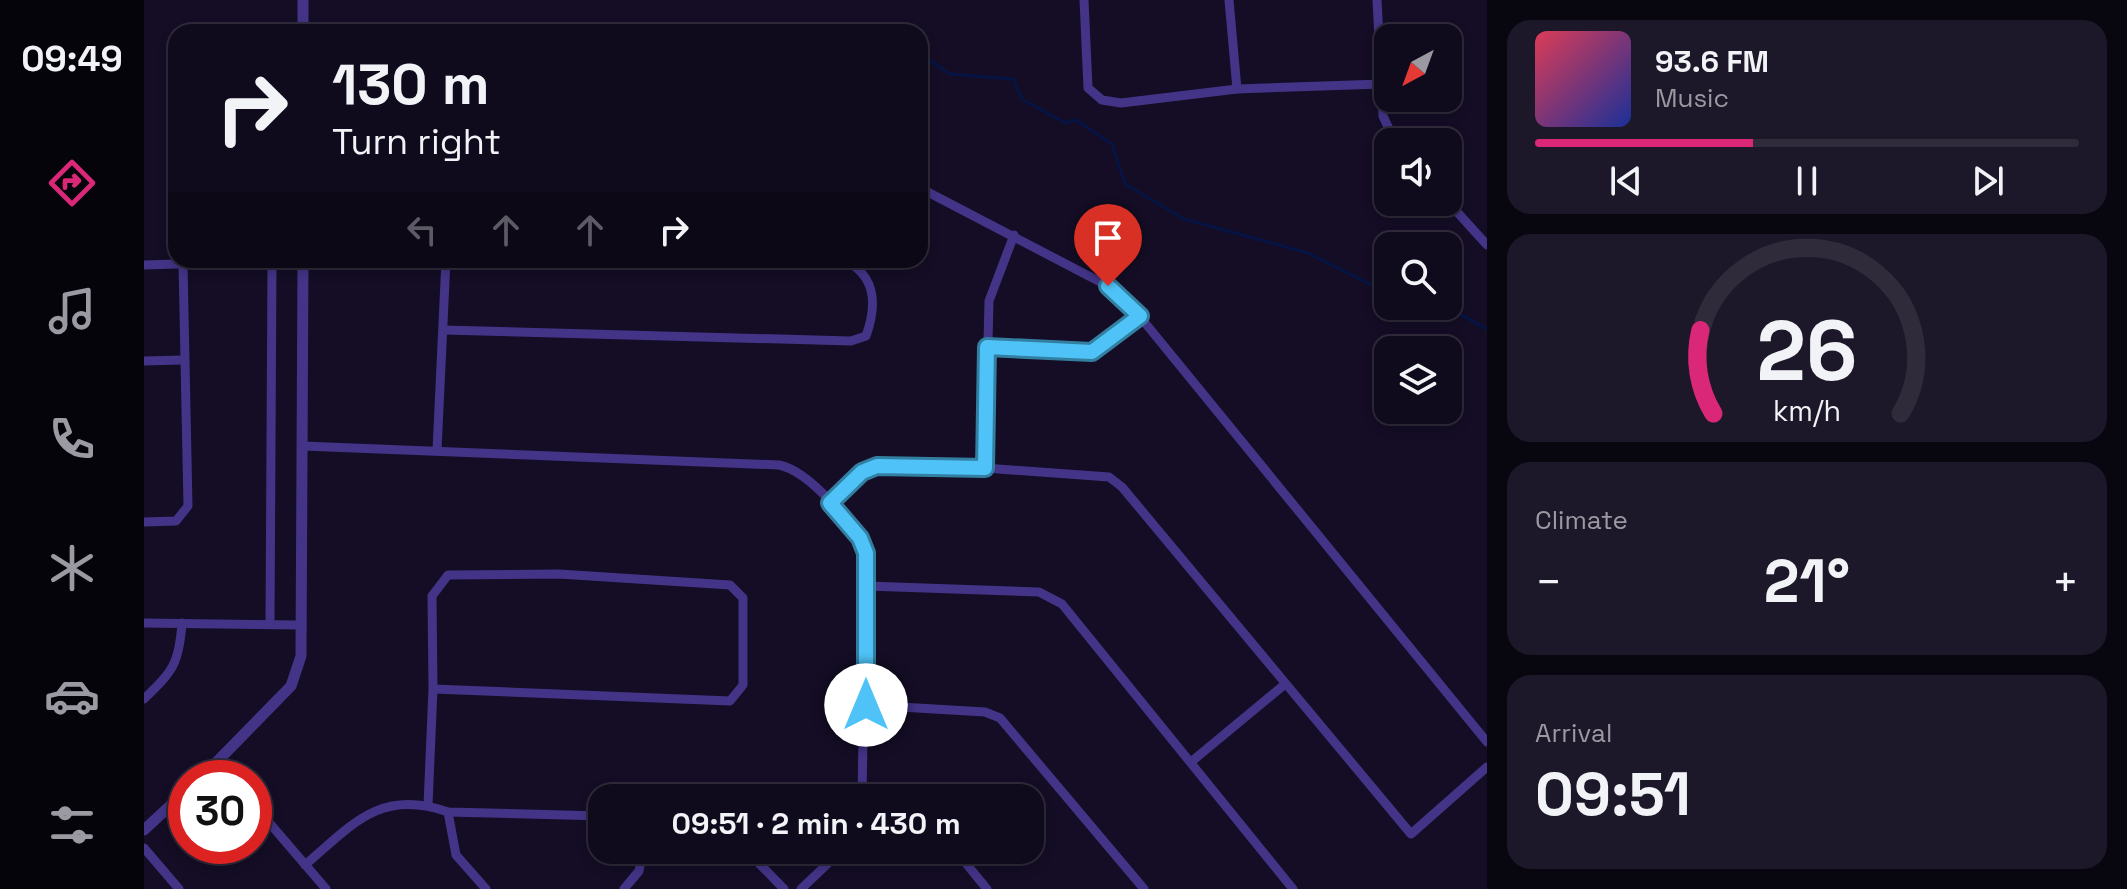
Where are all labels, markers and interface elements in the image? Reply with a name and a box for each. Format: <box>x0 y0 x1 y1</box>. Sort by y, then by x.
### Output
north arrow <box>1374 24 1462 112</box>
map controls <box>1374 24 1462 424</box>
text: 09:49 <box>21 36 123 82</box>
text: 93.6 FM <box>1655 42 1769 81</box>
text: 130 m <box>332 49 490 120</box>
icon: right <box>200 56 304 160</box>
text: Music <box>1655 81 1729 115</box>
text: Turn right <box>332 119 501 165</box>
button: sound <box>1374 128 1462 216</box>
icon: directions <box>44 155 100 211</box>
icon: previous <box>1604 159 1648 203</box>
icon: pause <box>1785 159 1829 203</box>
icon: next <box>1966 159 2010 203</box>
pin <box>1074 204 1142 286</box>
icon: left <box>400 208 444 252</box>
icon: ahead <box>484 208 528 252</box>
icon: ahead <box>568 208 612 252</box>
icon: right <box>652 208 696 252</box>
icon: arrive <box>1086 216 1130 260</box>
button: search <box>1374 232 1462 320</box>
icon: music <box>44 283 100 339</box>
text: 26 <box>1757 297 1857 403</box>
button: layers <box>1374 336 1462 424</box>
text: km/h <box>1773 393 1841 429</box>
icon: phone <box>44 411 100 467</box>
text: Climate <box>1535 503 1628 537</box>
icon: climate <box>44 540 100 596</box>
text: 21° <box>1764 543 1850 620</box>
text: − <box>1535 554 1562 610</box>
text: + <box>2052 554 2079 610</box>
position arrow <box>824 663 908 747</box>
icon: car <box>44 668 100 724</box>
text: Arrival <box>1535 716 1612 750</box>
text: 09:51 <box>1535 756 1691 833</box>
speed limit sign: 30 <box>168 760 272 864</box>
icon: filters <box>44 797 100 853</box>
text: 09:51 · 2 min · 430 m <box>671 804 961 843</box>

